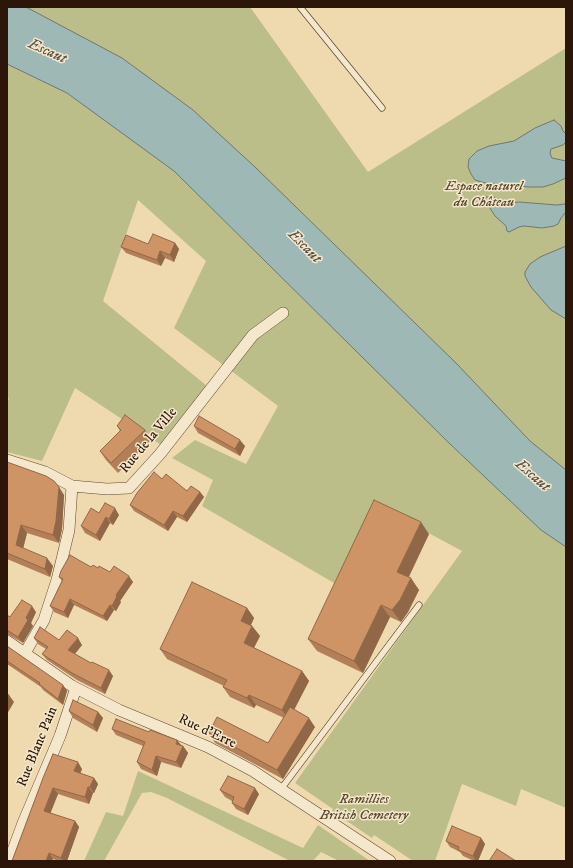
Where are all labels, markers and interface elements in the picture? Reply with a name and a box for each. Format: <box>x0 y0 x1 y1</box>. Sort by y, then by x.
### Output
water label: Escaut <box>25 36 69 68</box>
park label: Espace naturel du Château <box>445 179 523 212</box>
water label: Escaut <box>283 226 325 268</box>
street label: Rue de la Ville <box>117 405 181 477</box>
water label: Escaut <box>511 456 553 496</box>
street label: Rue Blanc Pain <box>14 704 62 790</box>
street label: Rue d'Erre <box>176 711 238 753</box>
park label: Ramillies British Cemetery <box>320 792 408 824</box>

